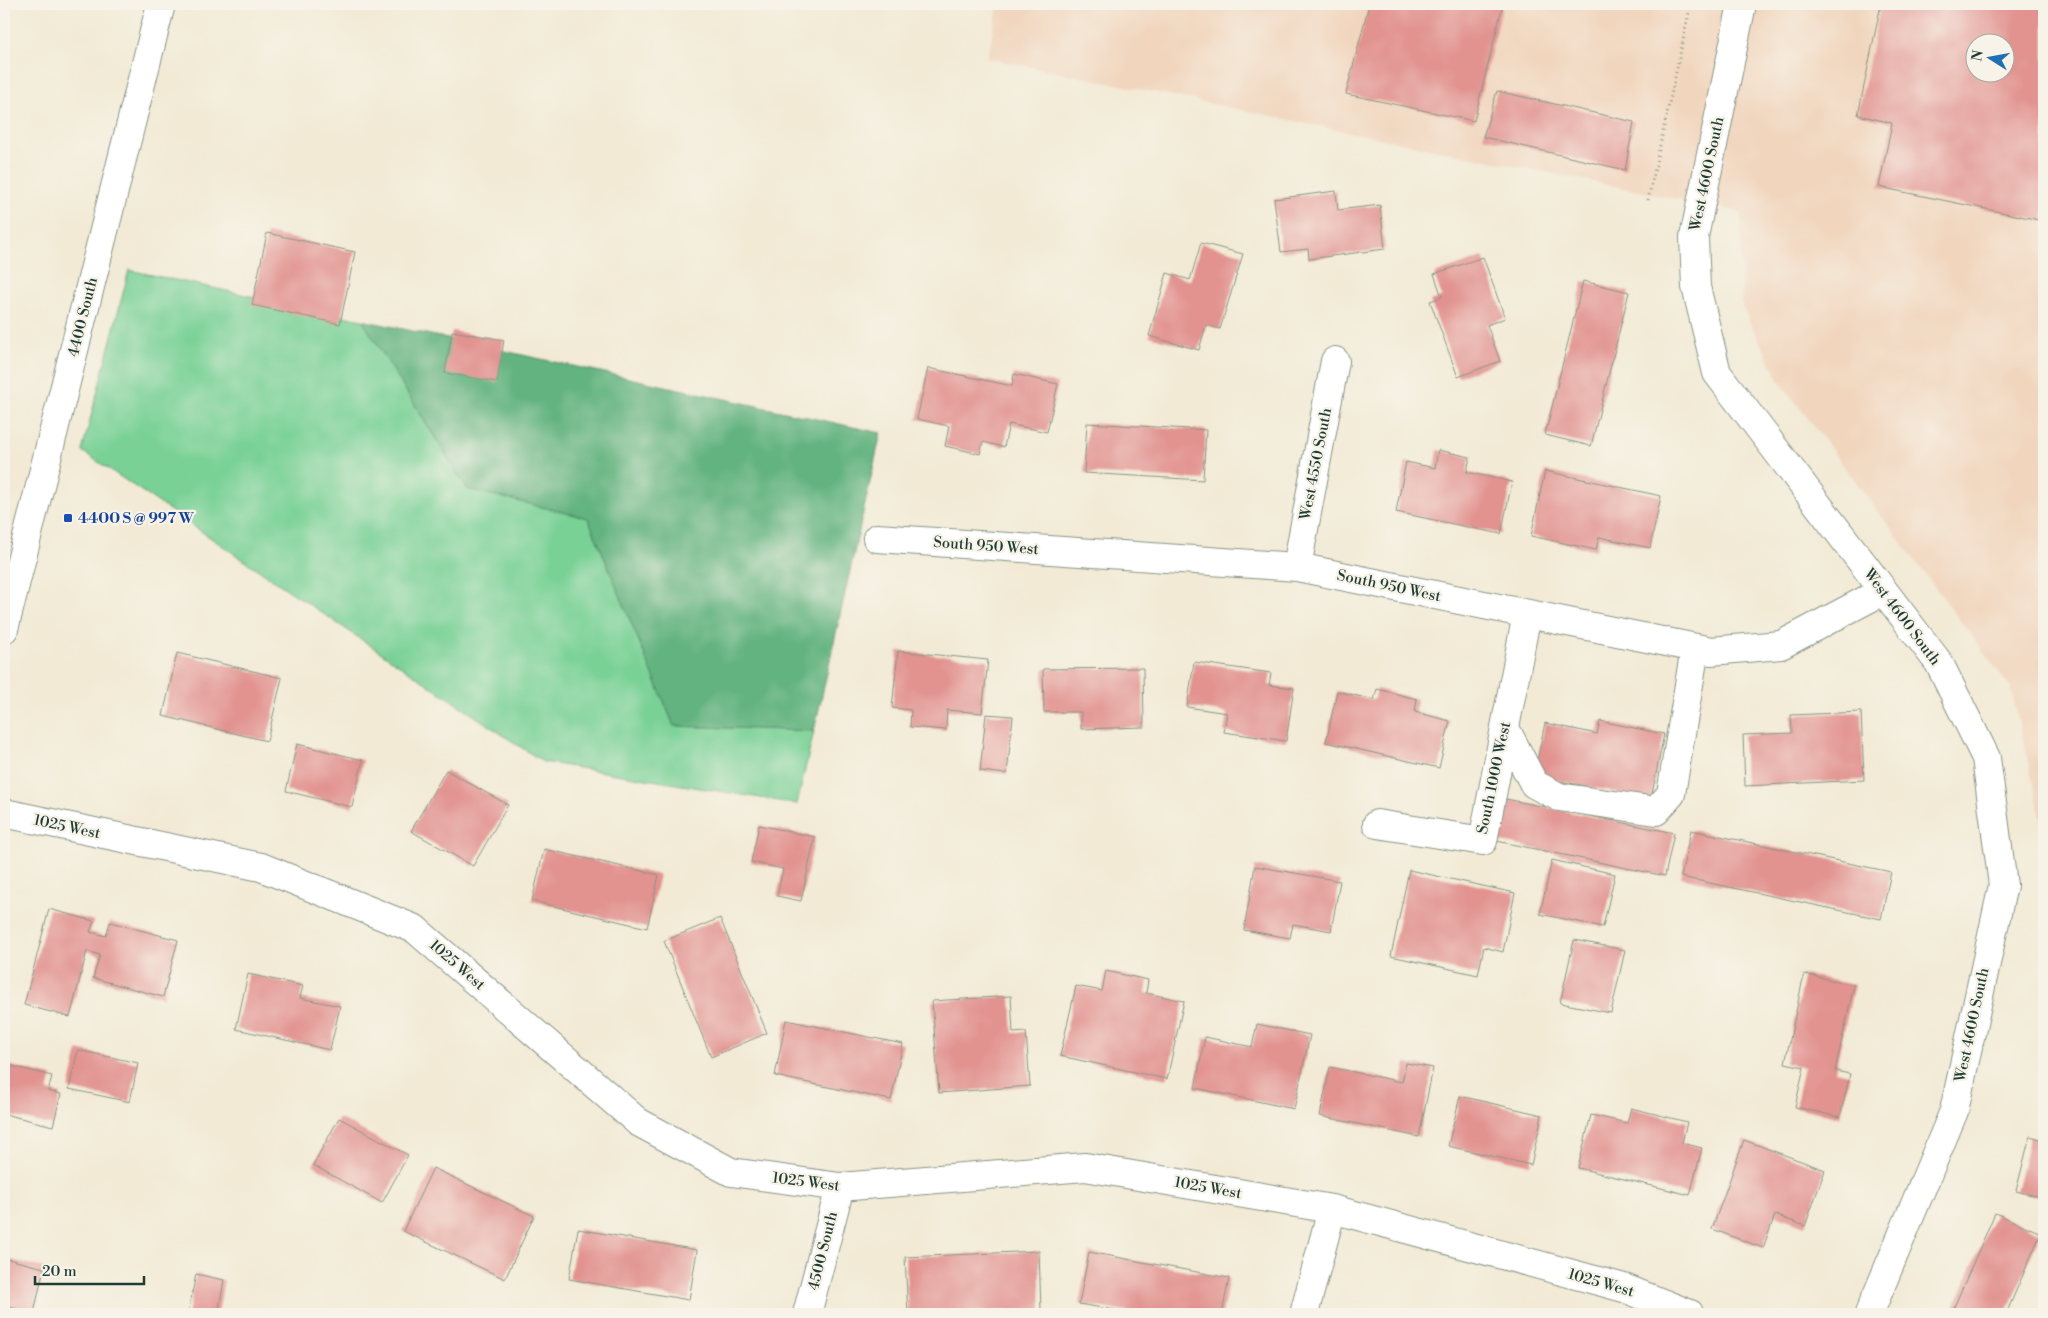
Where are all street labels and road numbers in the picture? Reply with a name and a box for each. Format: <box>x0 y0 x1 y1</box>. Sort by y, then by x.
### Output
street label: West 4600 South <box>1685 115 1728 234</box>
street label: 4400 South <box>64 275 102 359</box>
street label: West 4550 South <box>1296 406 1336 523</box>
street label: South 950 West <box>933 533 1040 559</box>
street label: West 4600 South <box>1859 564 1945 669</box>
street label: South 950 West <box>1335 566 1443 606</box>
street label: South 1000 West <box>1473 719 1515 836</box>
street label: 1025 West <box>32 811 103 843</box>
street label: 1025 West <box>425 936 489 995</box>
street label: West 4600 South <box>1950 966 1993 1085</box>
street label: 1025 West <box>771 1168 841 1196</box>
street label: 1025 West <box>1173 1173 1244 1203</box>
street label: 4500 South <box>804 1210 842 1292</box>
street label: 1025 West <box>1566 1265 1637 1302</box>

